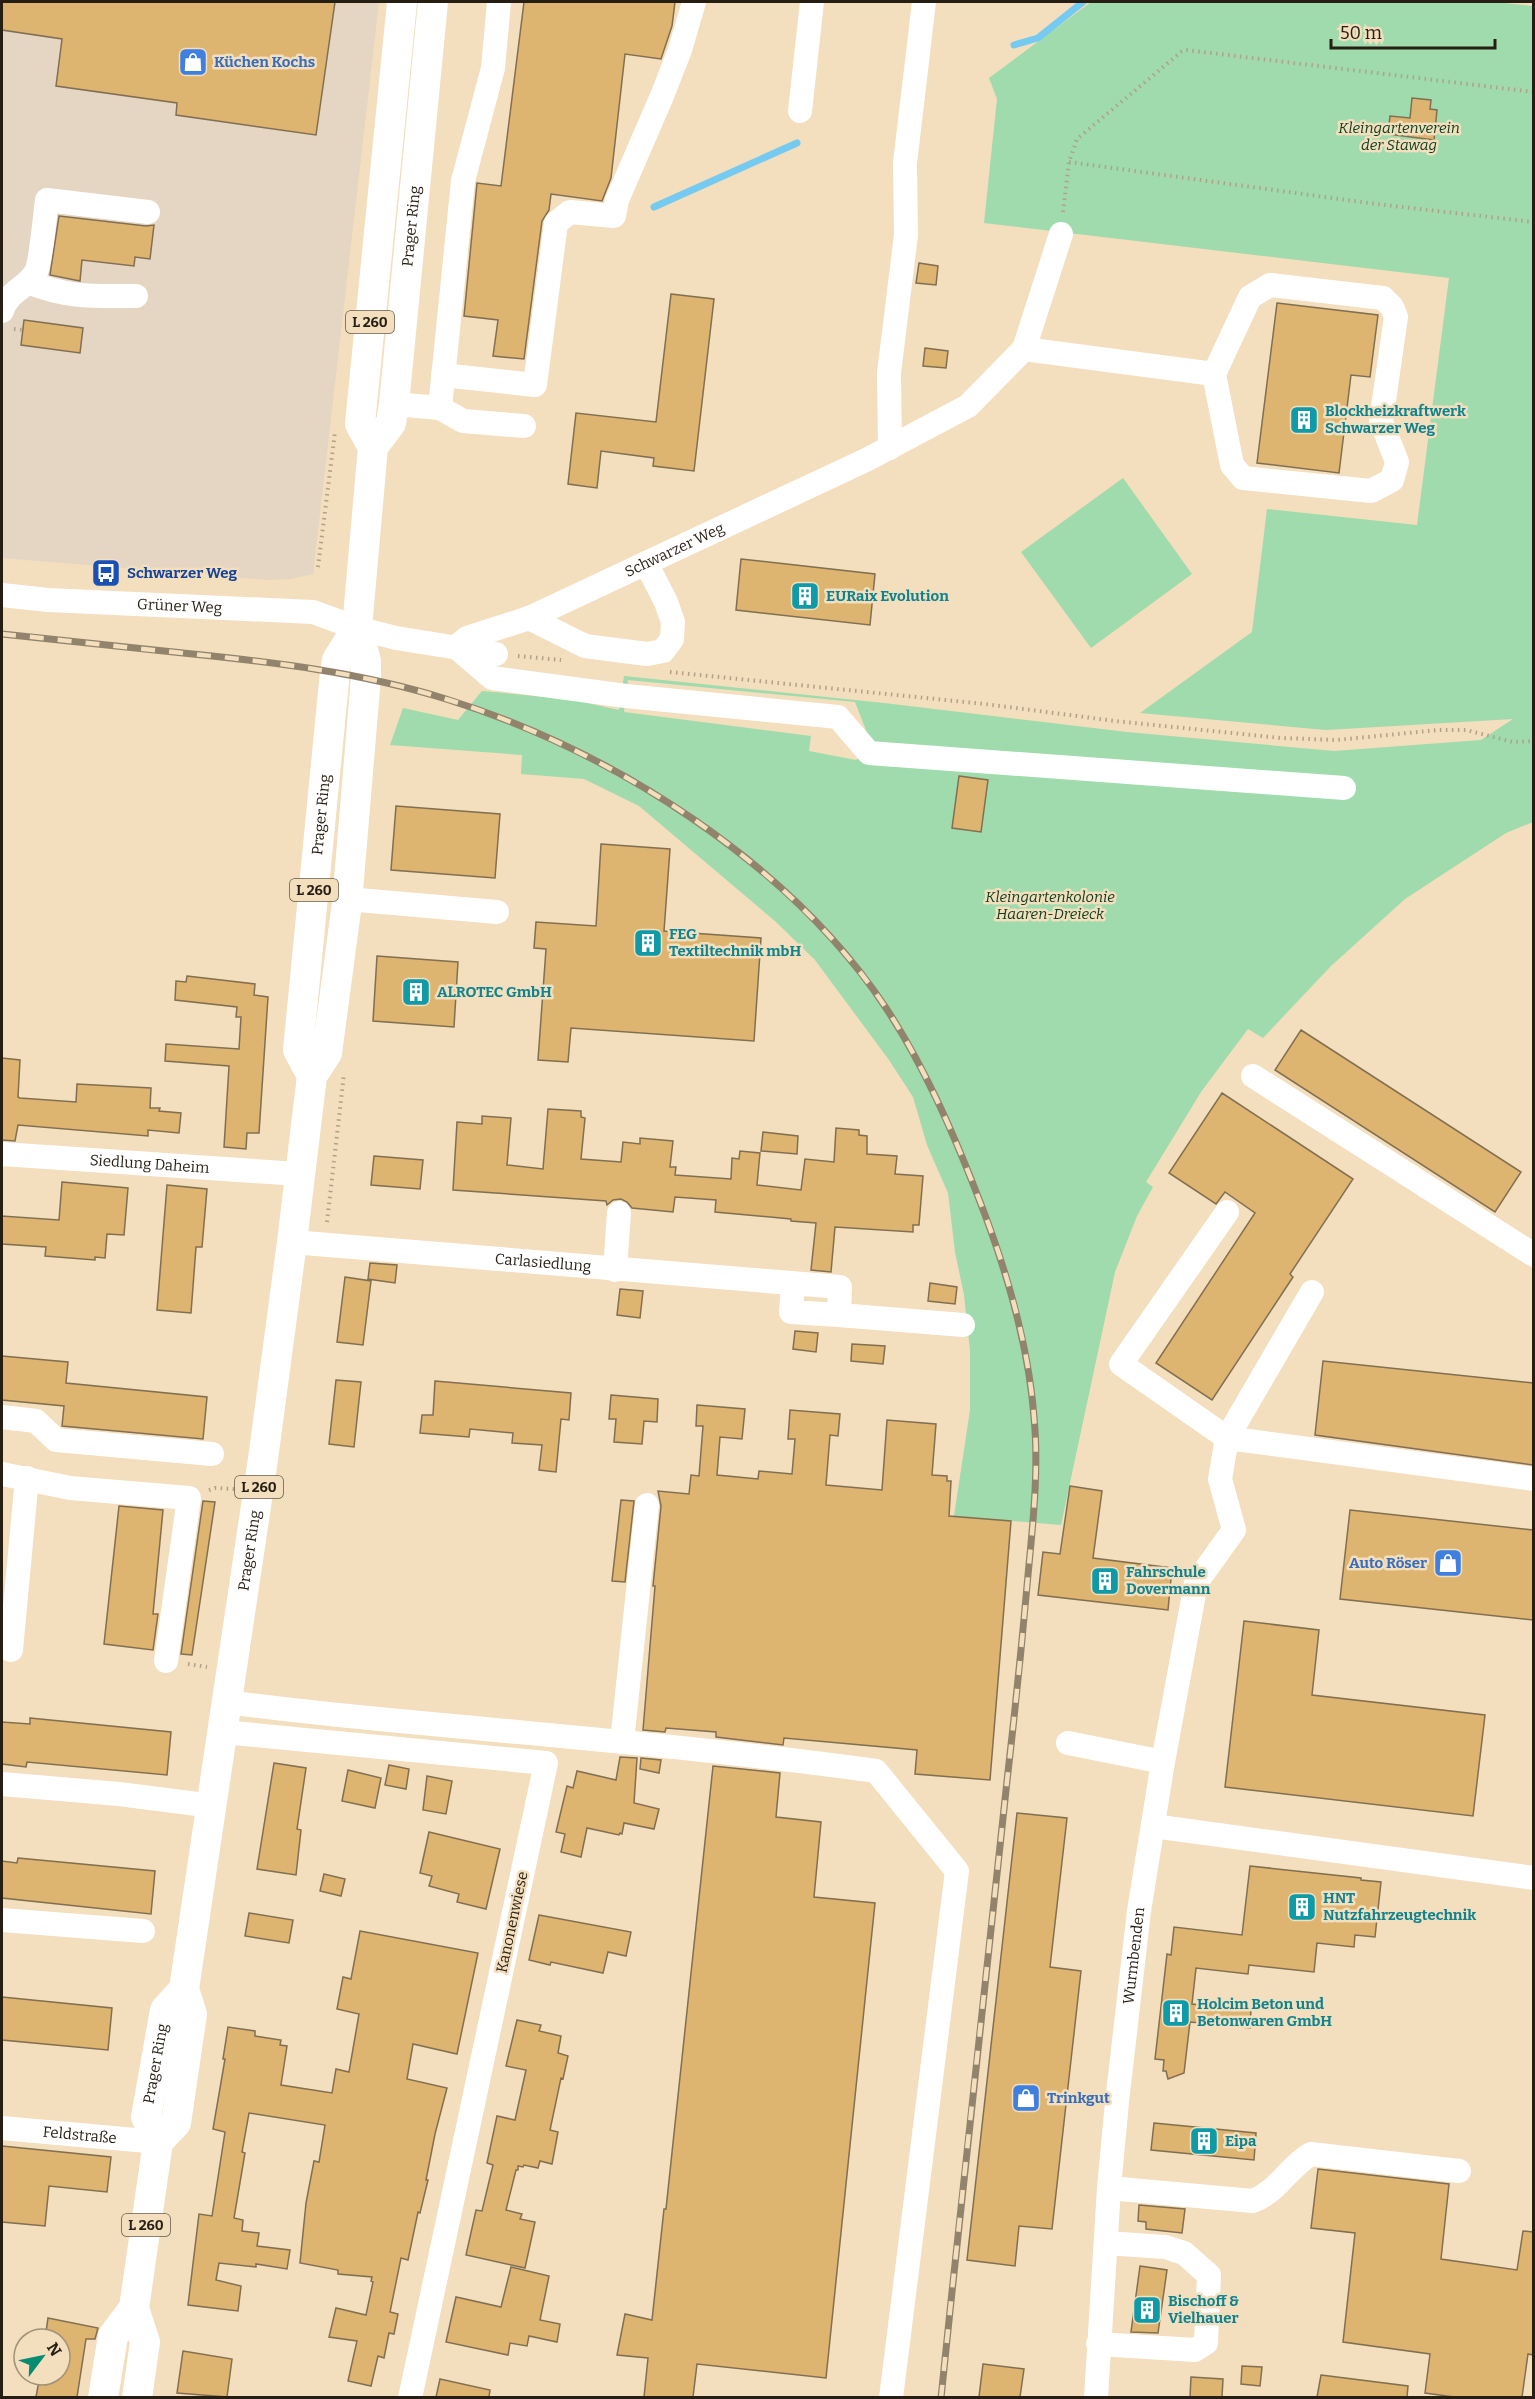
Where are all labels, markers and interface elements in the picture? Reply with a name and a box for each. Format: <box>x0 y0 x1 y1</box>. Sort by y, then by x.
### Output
scale bar <box>1331 12 1494 50</box>
text: 50 m <box>1340 22 1382 44</box>
shop icon: Küchen Kochs <box>177 46 209 78</box>
place label: Küchen Kochs <box>214 53 315 71</box>
park label: Kleingartenverein der Stawag <box>1338 119 1460 154</box>
street label: Prager Ring <box>398 185 424 267</box>
road number: L 260 <box>346 311 394 333</box>
place label: Blockheizkraftwerk Schwarzer Weg <box>1325 402 1466 437</box>
building icon: Blockheizkraftwerk Schwarzer Weg <box>1288 404 1320 436</box>
street label: Schwarzer Weg <box>622 519 727 581</box>
bus stop icon: Schwarzer Weg <box>90 557 122 589</box>
place label: Schwarzer Weg <box>127 564 237 582</box>
building icon: EURaix Evolution <box>789 580 821 612</box>
place label: EURaix Evolution <box>826 587 949 605</box>
street label: Grüner Weg <box>137 595 223 617</box>
street label: Prager Ring <box>308 773 334 856</box>
road number: L 260 <box>290 879 338 901</box>
park label: Kleingartenkolonie Haaren-Dreieck <box>985 888 1115 923</box>
place label: FEG Textiltechnik mbH <box>669 925 801 960</box>
building icon: FEG Textiltechnik mbH <box>632 927 664 959</box>
building icon: ALROTEC GmbH <box>400 976 432 1008</box>
place label: ALROTEC GmbH <box>437 983 552 1001</box>
street label: Siedlung Daheim <box>89 1151 211 1177</box>
street label: Carlasiedlung <box>494 1250 592 1276</box>
road number: L 260 <box>235 1476 283 1498</box>
street label: Prager Ring <box>234 1509 264 1592</box>
shop icon: Auto Röser <box>1432 1547 1464 1579</box>
place label: Auto Röser <box>1349 1554 1427 1572</box>
place label: Fahrschule Dovermann <box>1126 1563 1211 1598</box>
building icon: Fahrschule Dovermann <box>1089 1565 1121 1597</box>
street label: Kanonenwiese <box>492 1870 532 1974</box>
place label: HNT Nutzfahrzeugtechnik <box>1323 1889 1476 1924</box>
building icon: HNT Nutzfahrzeugtechnik <box>1286 1891 1318 1923</box>
street label: Wurmbenden <box>1119 1906 1148 2005</box>
place label: Holcim Beton und Betonwaren GmbH <box>1197 1995 1332 2030</box>
building icon: Holcim Beton und Betonwaren GmbH <box>1160 1997 1192 2029</box>
street label: Prager Ring <box>140 2022 171 2105</box>
shop icon: Trinkgut <box>1010 2082 1042 2114</box>
place label: Trinkgut <box>1047 2089 1110 2107</box>
street label: Feldstraße <box>42 2123 117 2147</box>
building icon: Eipa <box>1188 2125 1220 2157</box>
place label: Eipa <box>1225 2132 1257 2150</box>
road number: L 260 <box>122 2214 170 2236</box>
place label: Bischoff & Vielhauer <box>1168 2292 1239 2327</box>
building icon: Bischoff & Vielhauer <box>1131 2294 1163 2326</box>
north arrow <box>12 2327 72 2387</box>
text: N <box>43 2339 66 2360</box>

